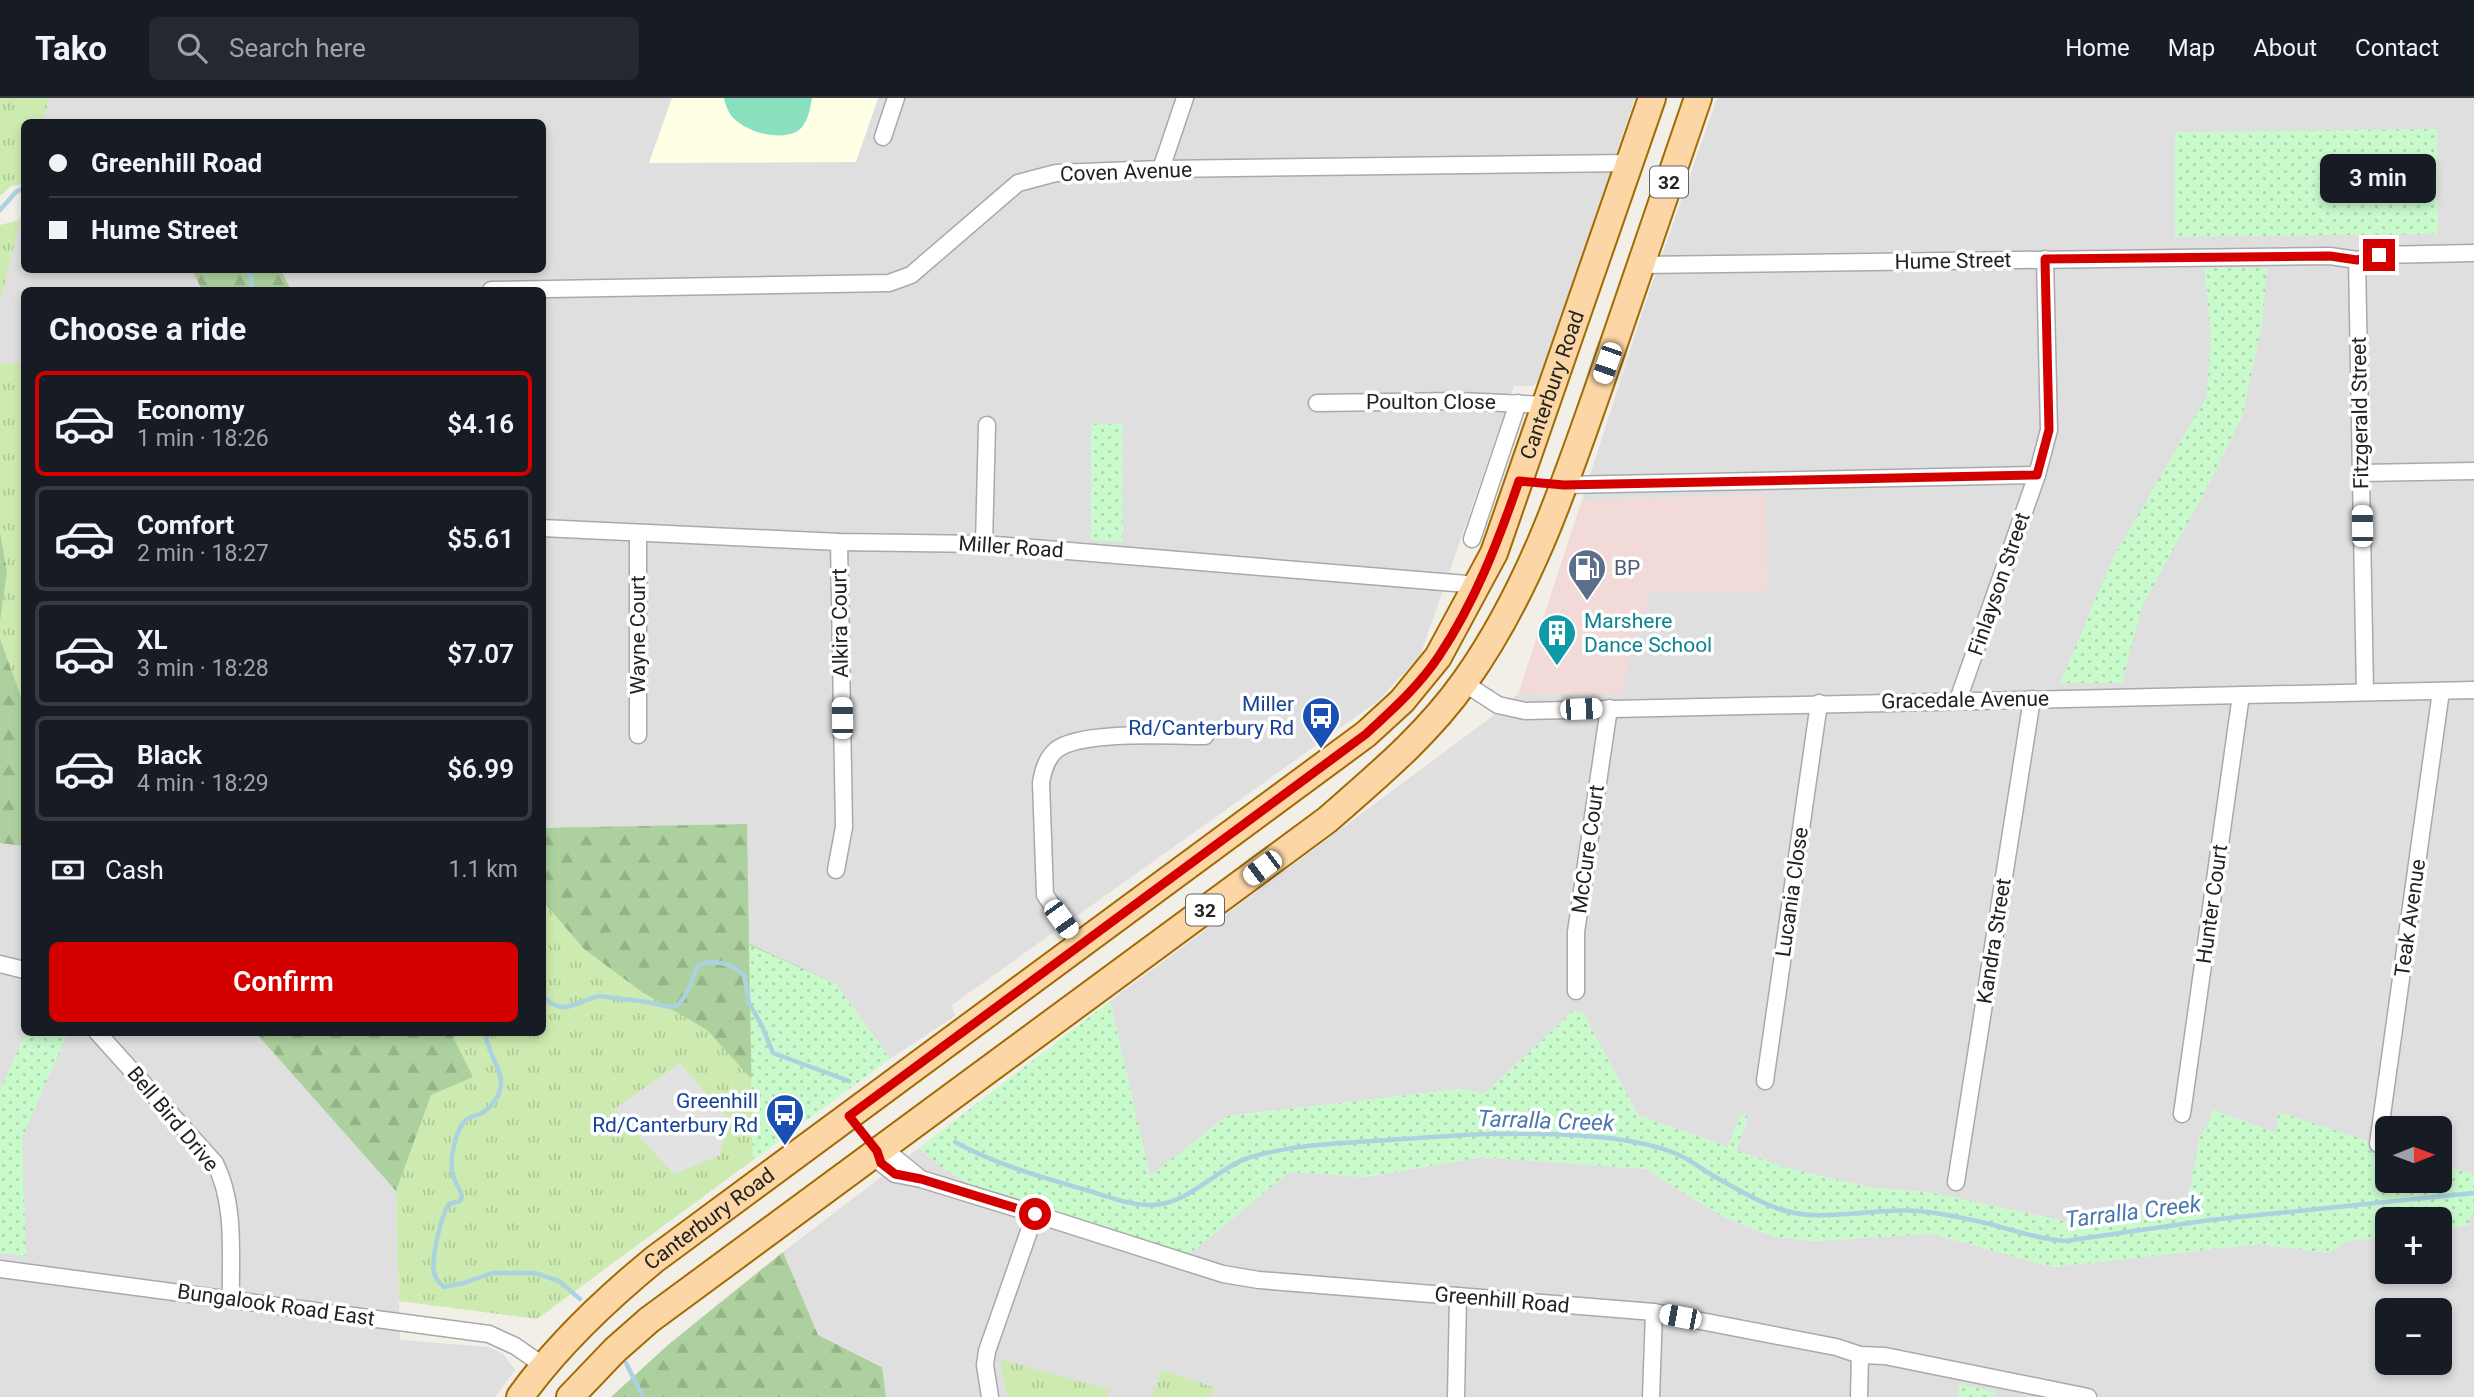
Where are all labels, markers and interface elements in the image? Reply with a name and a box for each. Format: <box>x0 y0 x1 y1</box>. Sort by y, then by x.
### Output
search box <box>149 17 639 80</box>
text: Tako <box>35 29 107 68</box>
icon: search <box>173 29 211 67</box>
text: Search here <box>229 33 366 63</box>
text: Home <box>2065 34 2130 62</box>
text: Map <box>2168 34 2215 62</box>
text: About <box>2253 34 2317 62</box>
text: Contact <box>2355 34 2439 62</box>
text: Greenhill Road <box>91 148 262 178</box>
callout: 3 min <box>2321 153 2437 202</box>
street label: Coven Avenue <box>1060 158 1192 186</box>
text: 3 min <box>2349 165 2407 192</box>
road number: 32 <box>1650 166 1688 198</box>
text: Hume Street <box>91 215 238 245</box>
route end <box>2363 239 2395 271</box>
street label: Hume Street <box>1894 248 2012 274</box>
street label: Canterbury Road <box>1515 307 1589 463</box>
text: Choose a ride <box>49 310 246 348</box>
street label: Fitzgerald Street <box>2347 336 2373 489</box>
car <box>1591 340 1624 386</box>
street label: Poulton Close <box>1366 390 1496 414</box>
icon: car <box>53 392 116 455</box>
text: Economy <box>137 395 244 425</box>
text: $4.16 <box>447 409 514 439</box>
text: 1 min · 18:26 <box>137 425 269 452</box>
car <box>2352 505 2373 547</box>
icon: car <box>53 507 116 570</box>
street label: Finlayson Street <box>1963 509 2035 659</box>
text: Comfort <box>137 510 234 540</box>
text: $5.61 <box>447 524 514 554</box>
street label: Miller Road <box>958 531 1064 563</box>
text: 2 min · 18:27 <box>137 540 269 567</box>
fuel station icon: BP <box>1566 547 1608 602</box>
place label: BP <box>1614 556 1640 580</box>
street label: Alkira Court <box>827 568 853 678</box>
street label: Wayne Court <box>626 575 650 695</box>
place label: Marshere Dance School <box>1584 609 1712 657</box>
building icon: Marshere Dance School <box>1536 612 1578 667</box>
icon: car <box>53 622 116 685</box>
text: XL <box>137 625 168 655</box>
text: $7.07 <box>447 639 514 669</box>
text: 3 min · 18:28 <box>137 655 269 682</box>
street label: Gracedale Avenue <box>1881 687 2049 713</box>
place label: Miller Rd/Canterbury Rd <box>1128 692 1294 740</box>
bus stop icon: Miller Rd/Canterbury Rd <box>1300 695 1342 750</box>
car <box>832 697 853 739</box>
car <box>1560 698 1603 720</box>
icon: car <box>53 737 116 800</box>
text: Black <box>137 740 202 770</box>
text: $6.99 <box>447 754 514 784</box>
text: 4 min · 18:29 <box>137 770 269 797</box>
street label: McCure Court <box>1567 783 1609 915</box>
street label: Lucania Close <box>1771 826 1813 958</box>
street label: Hunter Court <box>2192 843 2232 965</box>
car <box>1239 847 1286 889</box>
icon: cash <box>49 851 87 889</box>
text: Cash <box>105 855 164 885</box>
text: 1.1 km <box>449 856 518 883</box>
street label: Teak Avenue <box>2390 858 2430 978</box>
street label: Kandra Street <box>1972 876 2016 1005</box>
road number: 32 <box>1186 894 1224 926</box>
car <box>1041 896 1082 942</box>
button: Confirm <box>49 942 518 1022</box>
street label: Bell Bird Drive <box>122 1062 224 1176</box>
place label: Greenhill Rd/Canterbury Rd <box>592 1089 758 1137</box>
bus stop icon: Greenhill Rd/Canterbury Rd <box>764 1092 806 1147</box>
water label: Tarralla Creek <box>1477 1105 1615 1137</box>
north arrow <box>2375 1116 2452 1194</box>
map controls <box>2375 1116 2452 1375</box>
street label: Canterbury Road <box>639 1163 779 1275</box>
water label: Tarralla Creek <box>2064 1190 2203 1234</box>
route start <box>1019 1198 1051 1230</box>
button: + <box>2375 1207 2452 1284</box>
street label: Bungalook Road East <box>176 1279 376 1331</box>
street label: Greenhill Road <box>1434 1282 1570 1318</box>
button: − <box>2375 1298 2452 1375</box>
car <box>1658 1303 1703 1331</box>

